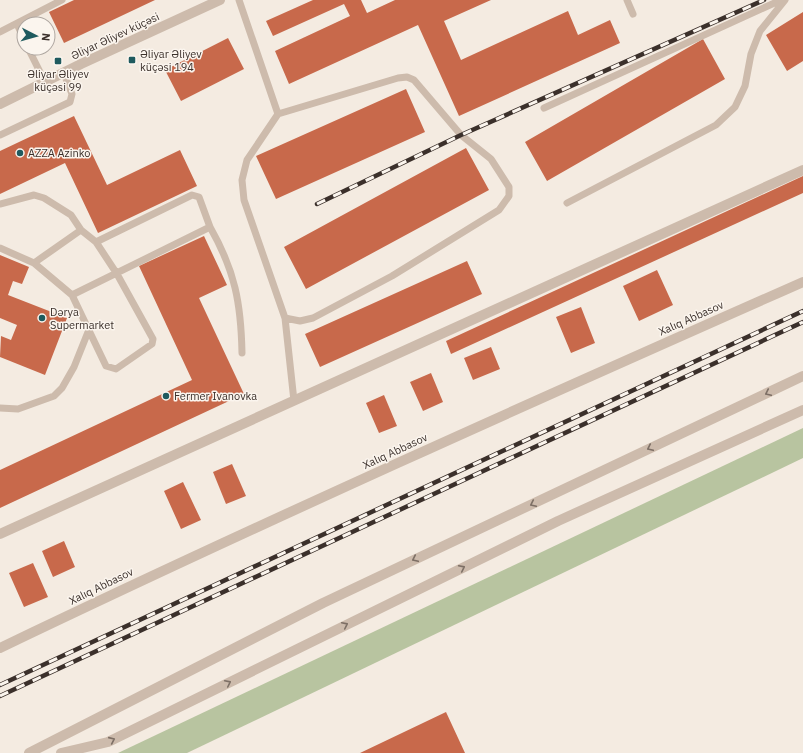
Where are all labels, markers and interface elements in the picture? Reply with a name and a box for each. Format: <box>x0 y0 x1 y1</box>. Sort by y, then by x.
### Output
street label: Əliyar Əliyev küçəsi <box>69 9 161 63</box>
north arrow <box>16 16 56 56</box>
text: N <box>39 32 53 42</box>
place label: Əliyar Əliyev küçəsi 194 <box>140 47 202 74</box>
marker: Əliyar Əliyev küçəsi 194 <box>127 55 137 65</box>
marker: Əliyar Əliyev küçəsi 99 <box>53 56 63 66</box>
place label: Əliyar Əliyev küçəsi 99 <box>27 67 89 94</box>
place label: AZZA Azinko <box>28 146 91 160</box>
marker: AZZA Azinko <box>15 148 25 158</box>
street label: Xalıq Abbasov <box>656 297 726 339</box>
place label: Dərya Supermarket <box>50 305 114 332</box>
marker: Dərya Supermarket <box>37 313 47 323</box>
one-way arrow <box>764 388 772 396</box>
place label: Fermer Ivanovka <box>174 389 257 403</box>
marker: Fermer Ivanovka <box>161 391 171 401</box>
street label: Xalıq Abbasov <box>360 430 430 472</box>
one-way arrow <box>647 443 655 451</box>
one-way arrow <box>529 499 537 507</box>
one-way arrow <box>412 554 419 562</box>
street label: Xalıq Abbasov <box>67 564 136 608</box>
one-way arrow <box>458 565 465 573</box>
one-way arrow <box>341 622 348 630</box>
one-way arrow <box>224 680 232 688</box>
one-way arrow <box>107 737 115 745</box>

